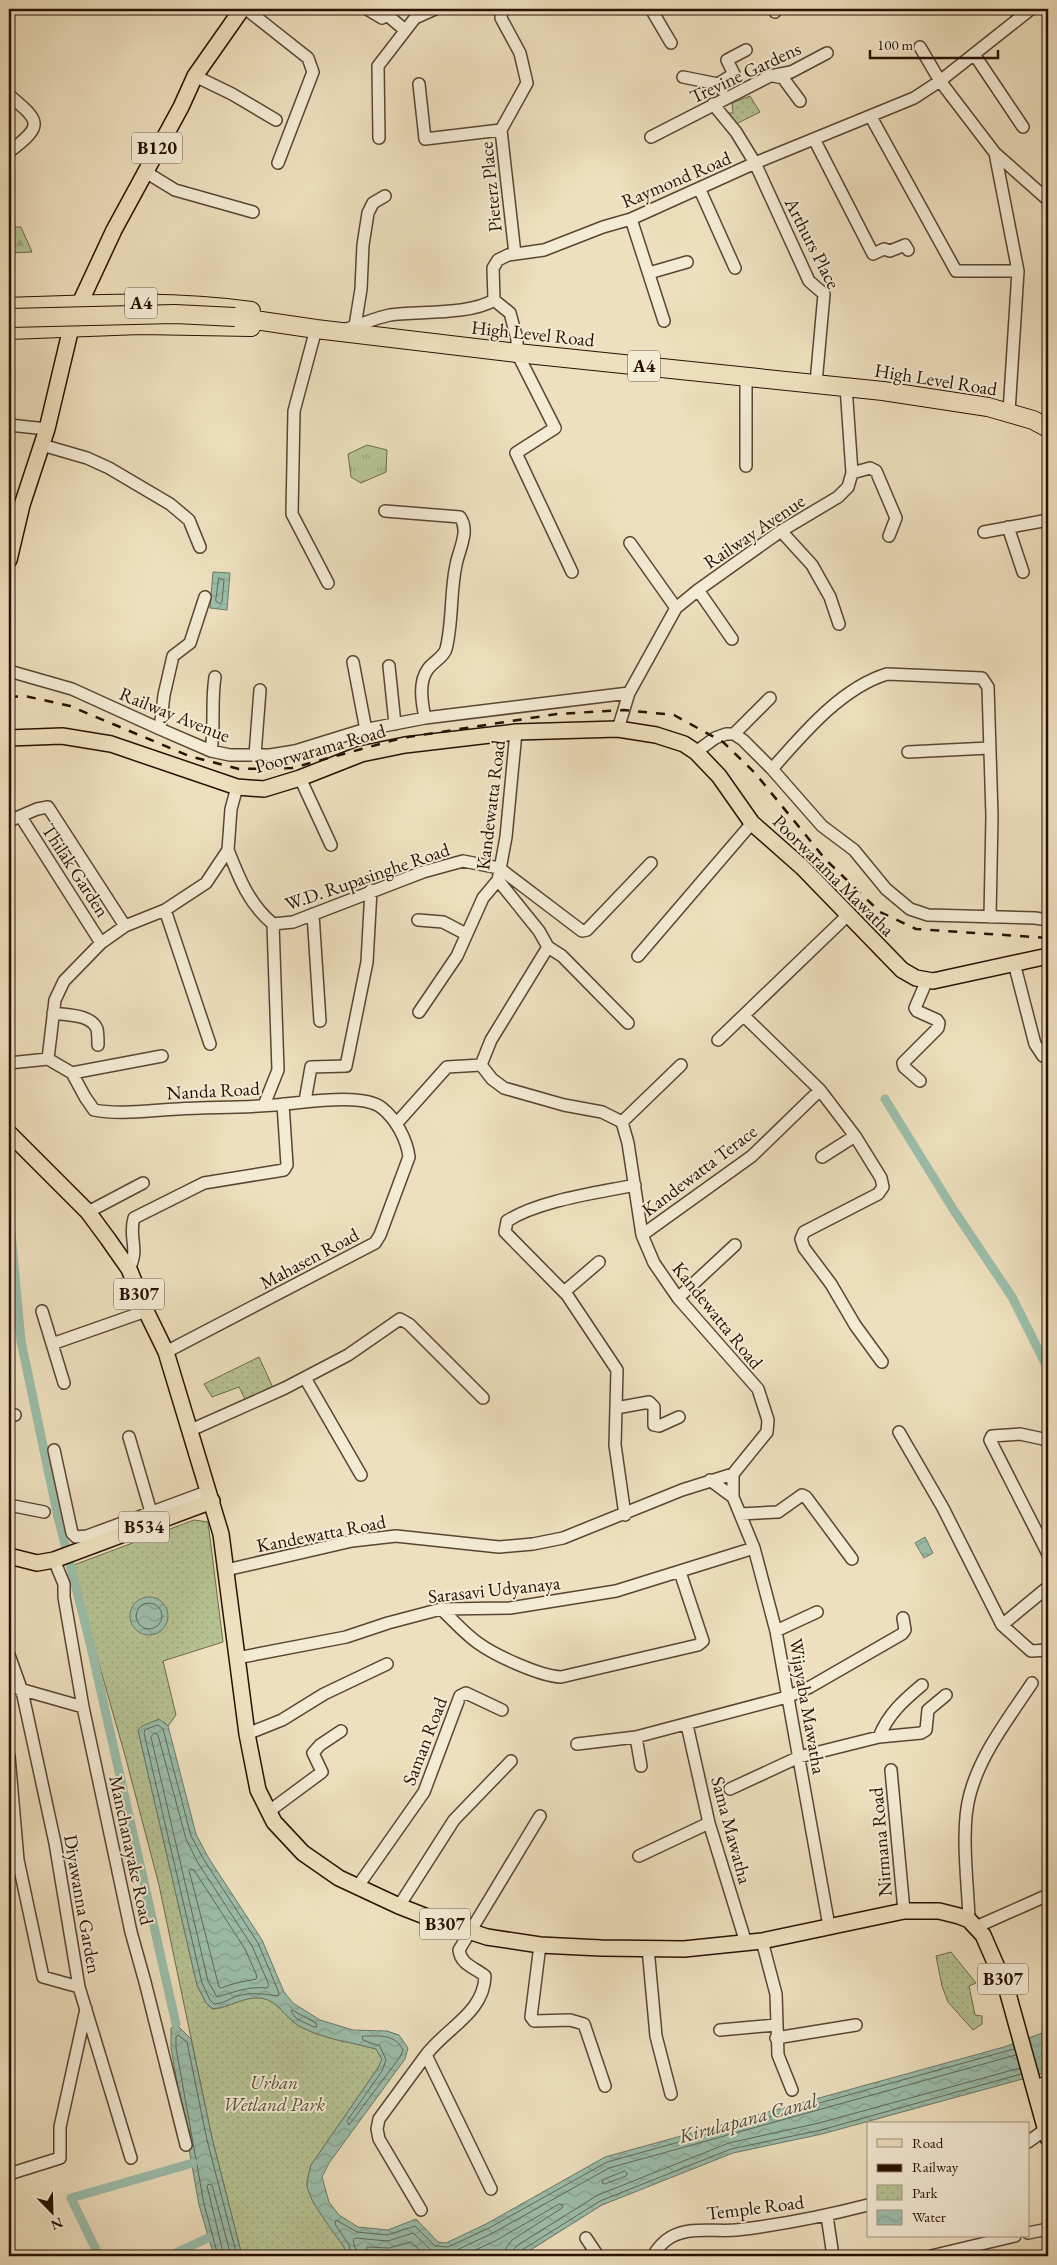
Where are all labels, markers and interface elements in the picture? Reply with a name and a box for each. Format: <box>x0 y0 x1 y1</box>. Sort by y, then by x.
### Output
scale bar <box>870 28 997 60</box>
text: 100 m <box>877 35 914 54</box>
street label: Trevine Gardens <box>686 36 805 109</box>
road number: B120 <box>132 132 182 164</box>
street label: Pieterz Place <box>473 141 508 233</box>
street label: Raymond Road <box>618 145 735 214</box>
street label: Arthurs Place <box>779 193 846 293</box>
road number: A4 <box>125 288 157 318</box>
street label: High Level Road <box>470 315 596 352</box>
road number: A4 <box>628 351 660 382</box>
street label: High Level Road <box>873 357 999 402</box>
street label: Railway Avenue <box>699 488 810 575</box>
street label: Railway Avenue <box>116 681 234 748</box>
street label: Poorwarama Road <box>252 718 389 779</box>
street label: Kandewatta Road <box>470 738 511 872</box>
street label: Poorwarama Mawatha <box>767 809 900 942</box>
street label: Thilak Garden <box>36 819 115 922</box>
street label: W.D. Rupasinghe Road <box>282 836 453 916</box>
street label: Nanda Road <box>166 1076 261 1105</box>
street label: Kandewatta Terace <box>637 1119 762 1222</box>
street label: Mahasen Road <box>255 1222 363 1295</box>
street label: Kandewatta Road <box>667 1257 769 1374</box>
road number: B307 <box>114 1278 164 1310</box>
street label: Kandewatta Road <box>254 1509 388 1558</box>
road number: B534 <box>119 1511 169 1542</box>
street label: Sarasavi Udyanaya <box>427 1570 562 1609</box>
street label: Wijayaba Mawatha <box>783 1636 832 1776</box>
street label: Saman Road <box>396 1693 453 1789</box>
street label: Manchanayake Road <box>103 1773 160 1928</box>
street label: Sama Mawatha <box>705 1774 758 1887</box>
street label: Nirmana Road <box>863 1786 898 1898</box>
street label: Diyawanna Garden <box>58 1833 107 1976</box>
road number: B307 <box>420 1908 470 1940</box>
road number: B307 <box>978 1964 1028 1995</box>
park label: Urban Wetland Park <box>223 2070 326 2117</box>
water label: Kirulapana Canal <box>675 2087 821 2149</box>
legend <box>867 2122 1030 2238</box>
text: Road <box>912 2133 944 2152</box>
text: Railway <box>912 2157 959 2176</box>
text: Park <box>912 2183 939 2202</box>
north arrow <box>28 2188 78 2238</box>
street label: Temple Road <box>705 2189 806 2226</box>
text: Water <box>912 2207 946 2226</box>
text: N <box>48 2213 66 2235</box>

